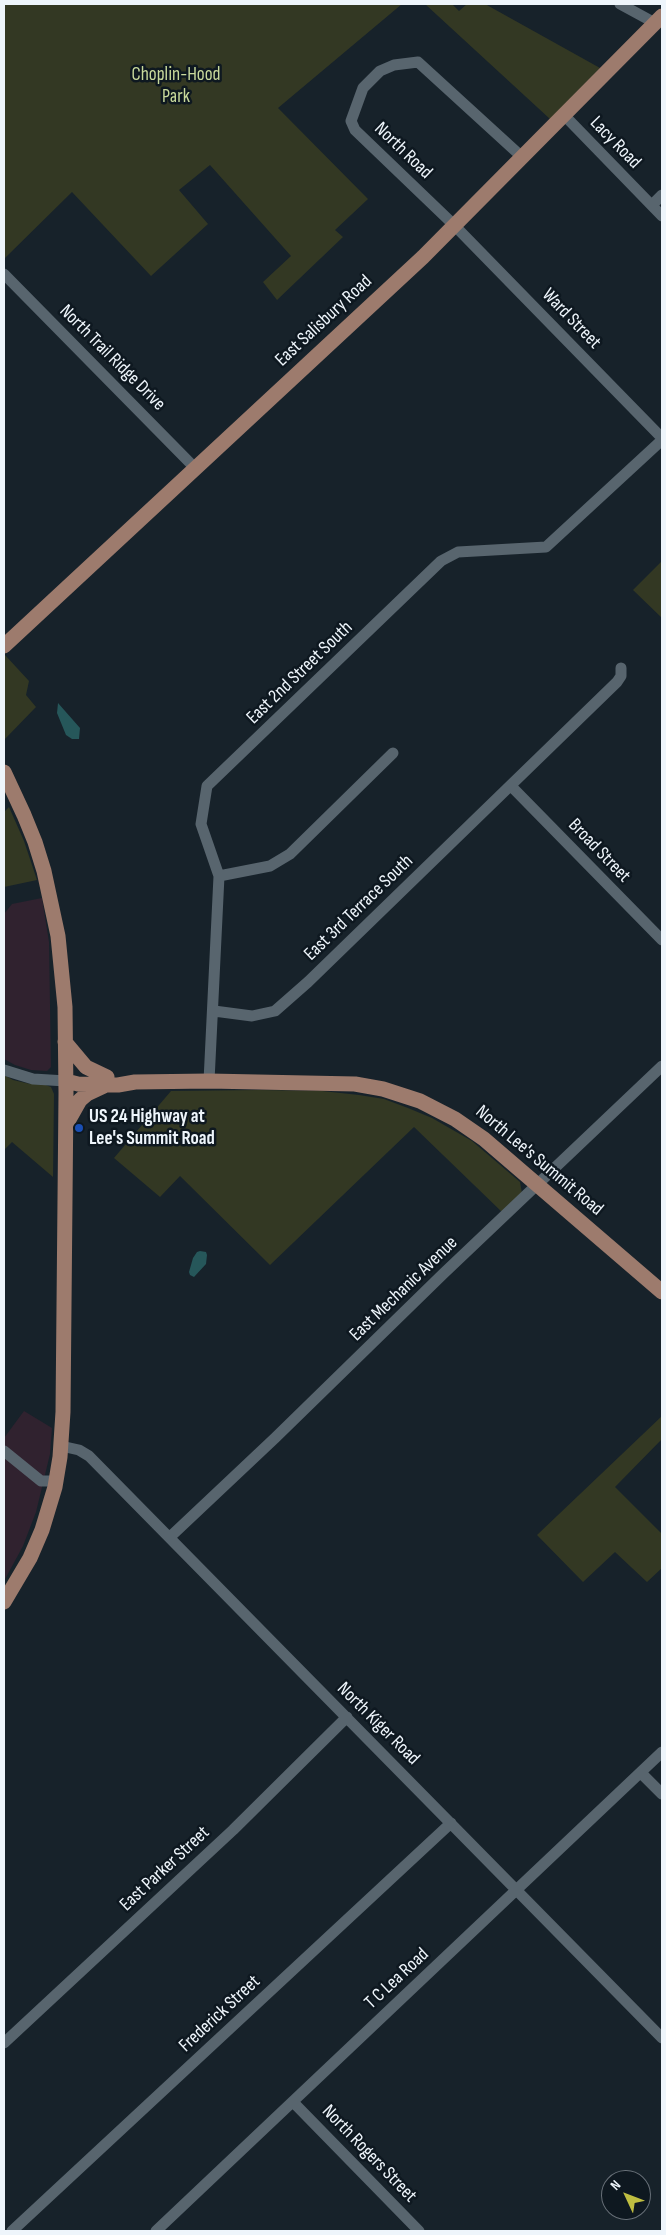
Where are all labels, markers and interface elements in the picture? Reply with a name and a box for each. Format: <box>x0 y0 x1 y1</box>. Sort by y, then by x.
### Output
park label: Choplin-Hood Park <box>131 64 221 108</box>
street label: Lacy Road <box>585 112 645 174</box>
street label: North Road <box>369 118 437 184</box>
street label: East Salisbury Road <box>271 270 377 372</box>
street label: Ward Street <box>537 284 605 354</box>
street label: North Trail Ridge Drive <box>54 300 170 416</box>
street label: East 2nd Street South <box>242 617 358 729</box>
street label: Broad Street <box>563 814 635 888</box>
street label: East 3rd Terrace South <box>300 850 418 966</box>
street label: North Lee's Summit Road <box>471 1101 607 1221</box>
place label: US 24 Highway at Lee's Summit Road <box>89 1106 215 1150</box>
marker: US 24 Highway at Lee's Summit Road <box>73 1122 85 1134</box>
street label: East Mechanic Avenue <box>345 1232 463 1346</box>
street label: North Kiger Road <box>332 1678 424 1770</box>
street label: East Parker Street <box>115 1822 215 1916</box>
street label: T C Lea Road <box>360 1944 434 2014</box>
street label: Frederick Street <box>175 1971 265 2057</box>
street label: North Rogers Street <box>317 2100 421 2208</box>
north arrow <box>601 2170 651 2220</box>
text: N <box>607 2177 624 2194</box>

